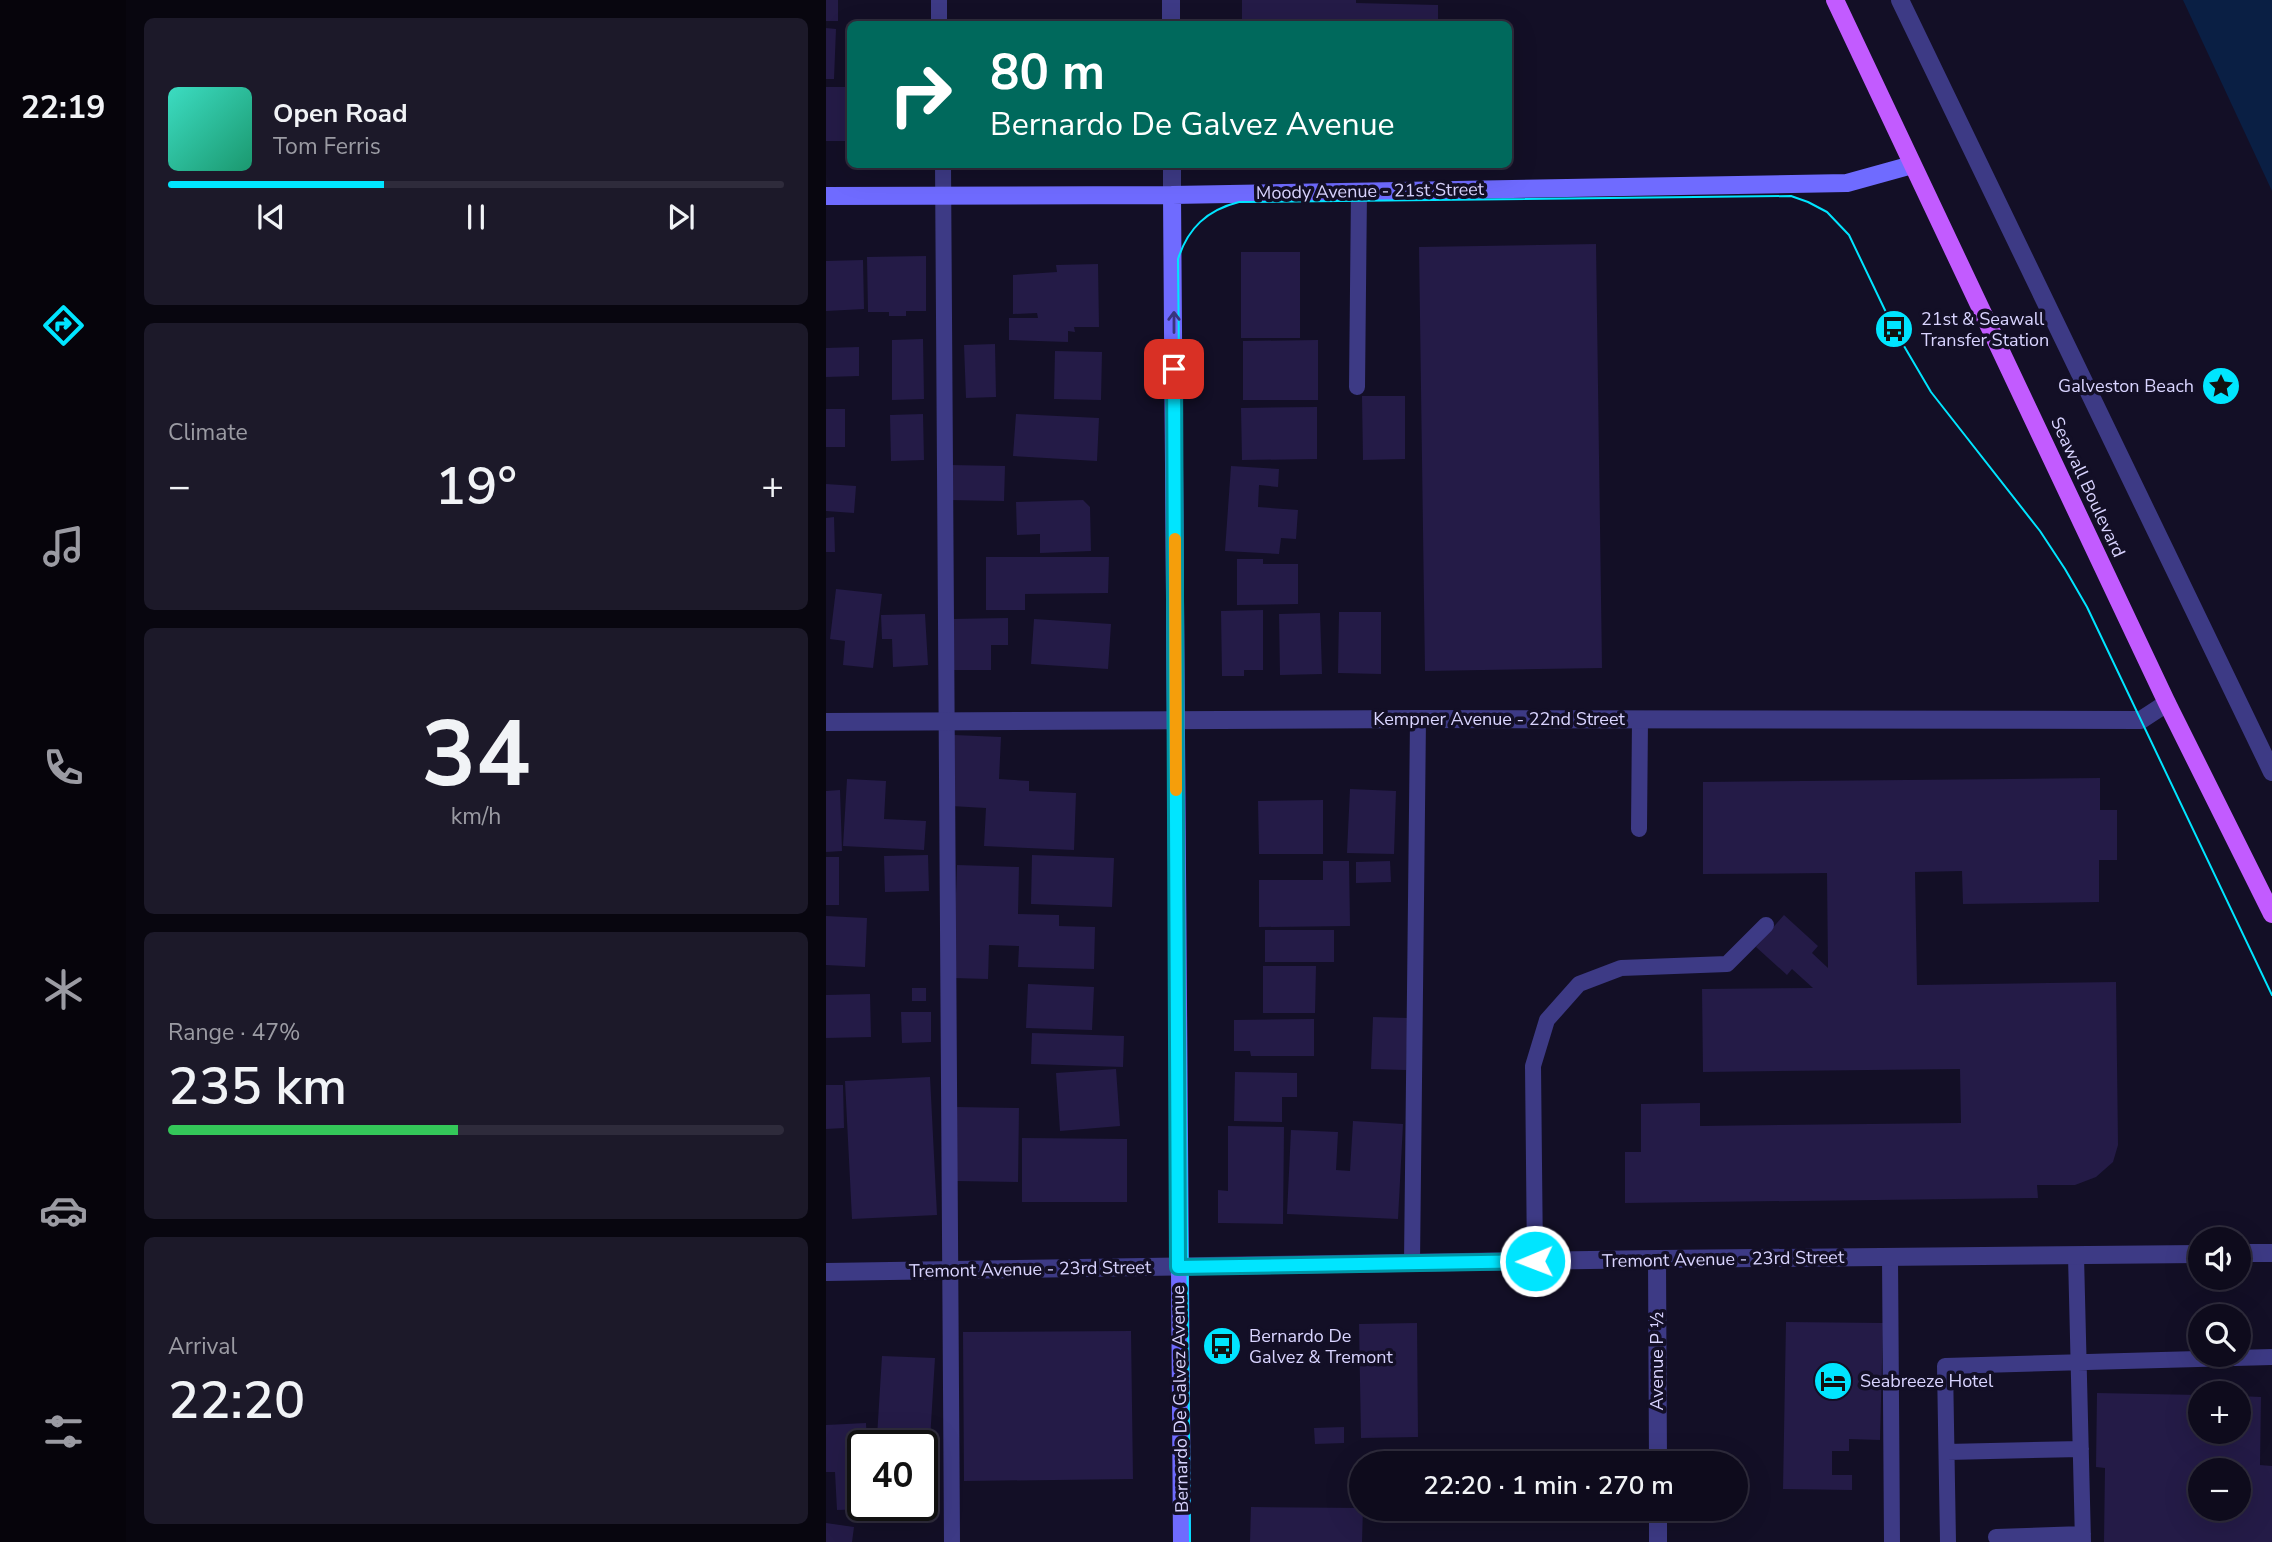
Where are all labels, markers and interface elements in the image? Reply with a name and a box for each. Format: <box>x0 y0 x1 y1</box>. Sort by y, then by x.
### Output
text: 80 m <box>990 39 1105 106</box>
icon: right <box>875 49 966 140</box>
text: 22:19 <box>21 86 105 129</box>
text: Open Road <box>273 96 408 131</box>
text: Bernardo De Galvez Avenue <box>990 103 1395 146</box>
text: Tom Ferris <box>273 131 381 162</box>
street label: Moody Avenue - 21st Street <box>1256 177 1485 205</box>
icon: previous <box>252 198 290 236</box>
icon: pause <box>457 198 495 236</box>
icon: next <box>662 198 700 236</box>
icon: directions <box>39 301 88 350</box>
place label: 21st & Seawall Transfer Station <box>1921 307 2049 352</box>
bus stop icon: 21st & Seawall Transfer Station <box>1873 308 1915 350</box>
one-way arrow <box>1167 311 1181 334</box>
pin <box>1144 339 1204 399</box>
icon: arrive <box>1155 350 1193 388</box>
place icon: Galveston Beach <box>2200 365 2242 407</box>
place label: Galveston Beach <box>2058 374 2194 398</box>
street label: Seawall Boulevard <box>2045 413 2131 561</box>
text: Climate <box>168 417 248 448</box>
text: 19° <box>435 451 517 522</box>
text: − <box>168 461 191 512</box>
text: + <box>761 461 784 512</box>
icon: music <box>39 522 88 571</box>
text: 34 <box>421 693 531 817</box>
street label: Kempner Avenue - 22nd Street <box>1373 707 1625 731</box>
icon: phone <box>39 743 88 792</box>
text: km/h <box>451 801 501 832</box>
icon: climate <box>39 965 88 1014</box>
text: Range · 47% <box>168 1017 300 1048</box>
text: 235 km <box>168 1051 347 1122</box>
icon: car <box>39 1186 88 1235</box>
position arrow <box>1498 1224 1572 1298</box>
map controls <box>2188 1227 2251 1521</box>
button: sound <box>2188 1227 2251 1290</box>
street label: Tremont Avenue - 23rd Street <box>1602 1245 1845 1273</box>
street label: Tremont Avenue - 23rd Street <box>909 1255 1152 1283</box>
street label: Bernardo De Galvez Avenue <box>1166 1285 1194 1513</box>
button: search <box>2188 1304 2251 1367</box>
street label: Avenue P ½ <box>1645 1311 1669 1410</box>
place label: Bernardo De Galvez & Tremont <box>1249 1324 1393 1369</box>
bus stop icon: Bernardo De Galvez & Tremont <box>1201 1325 1243 1367</box>
text: Arrival <box>168 1331 237 1362</box>
hotel icon: Seabreeze Hotel <box>1812 1360 1854 1402</box>
text: 22:20 <box>168 1365 305 1436</box>
place label: Seabreeze Hotel <box>1860 1369 1994 1393</box>
button: + <box>2188 1381 2251 1444</box>
icon: filters <box>39 1407 88 1456</box>
speed limit sign: 40 <box>847 1430 938 1521</box>
button: − <box>2188 1458 2251 1521</box>
text: 22:20 · 1 min · 270 m <box>1423 1468 1674 1503</box>

